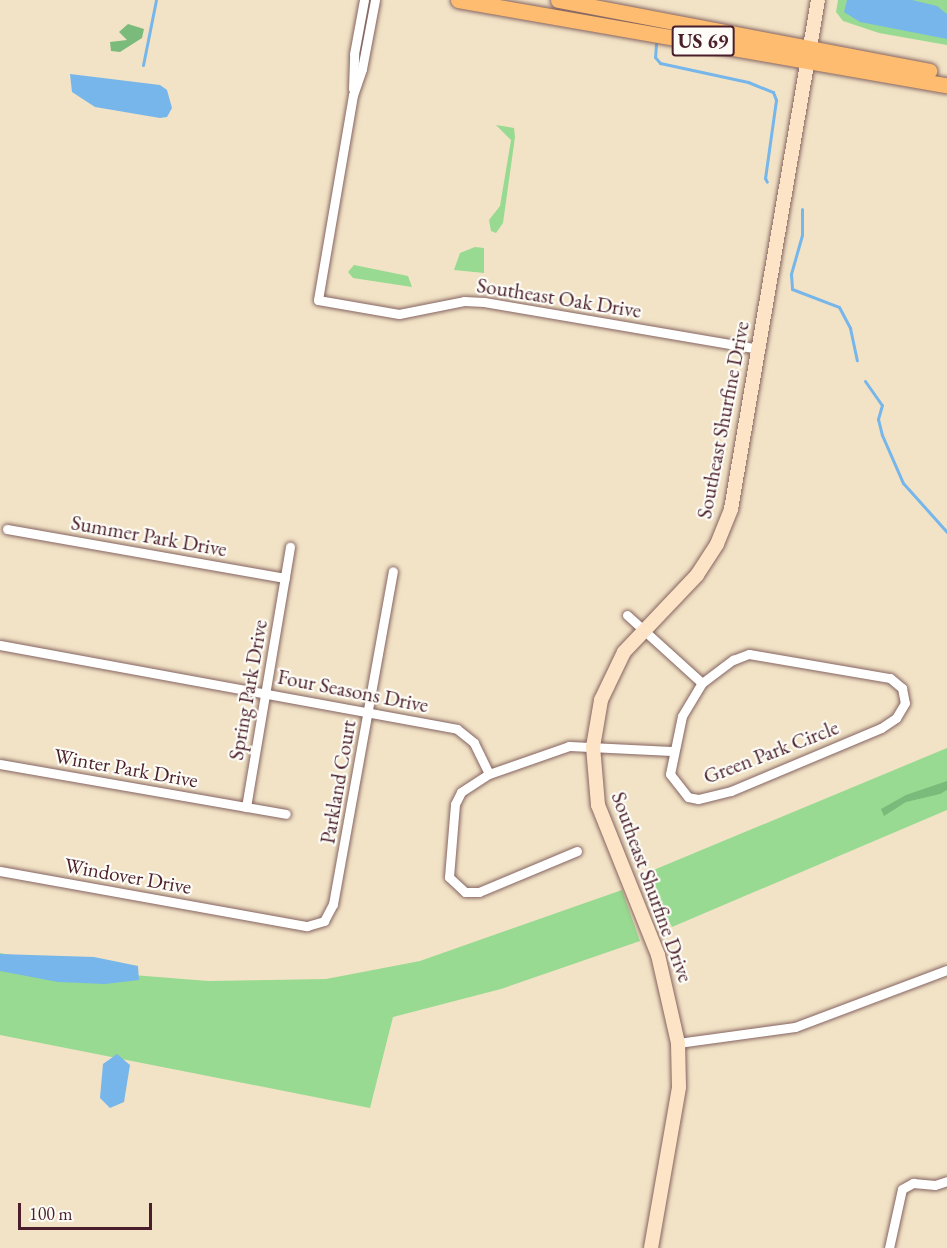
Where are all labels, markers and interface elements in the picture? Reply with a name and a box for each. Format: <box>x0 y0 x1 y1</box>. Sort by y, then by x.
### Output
road number: US 69 <box>672 24 734 58</box>
street label: Southeast Oak Drive <box>475 273 643 323</box>
street label: Southeast Shurfine Drive <box>691 319 755 521</box>
street label: Summer Park Drive <box>69 510 229 562</box>
street label: Spring Park Drive <box>223 618 273 762</box>
street label: Four Seasons Drive <box>275 664 431 718</box>
street label: Green Park Circle <box>700 715 842 789</box>
street label: Parkland Court <box>315 718 361 846</box>
street label: Winter Park Drive <box>52 743 200 793</box>
street label: Southeast Shurfine Drive <box>606 788 698 986</box>
street label: Windover Drive <box>62 852 194 900</box>
scale bar <box>21 1191 154 1229</box>
text: 100 m <box>29 1202 73 1225</box>

